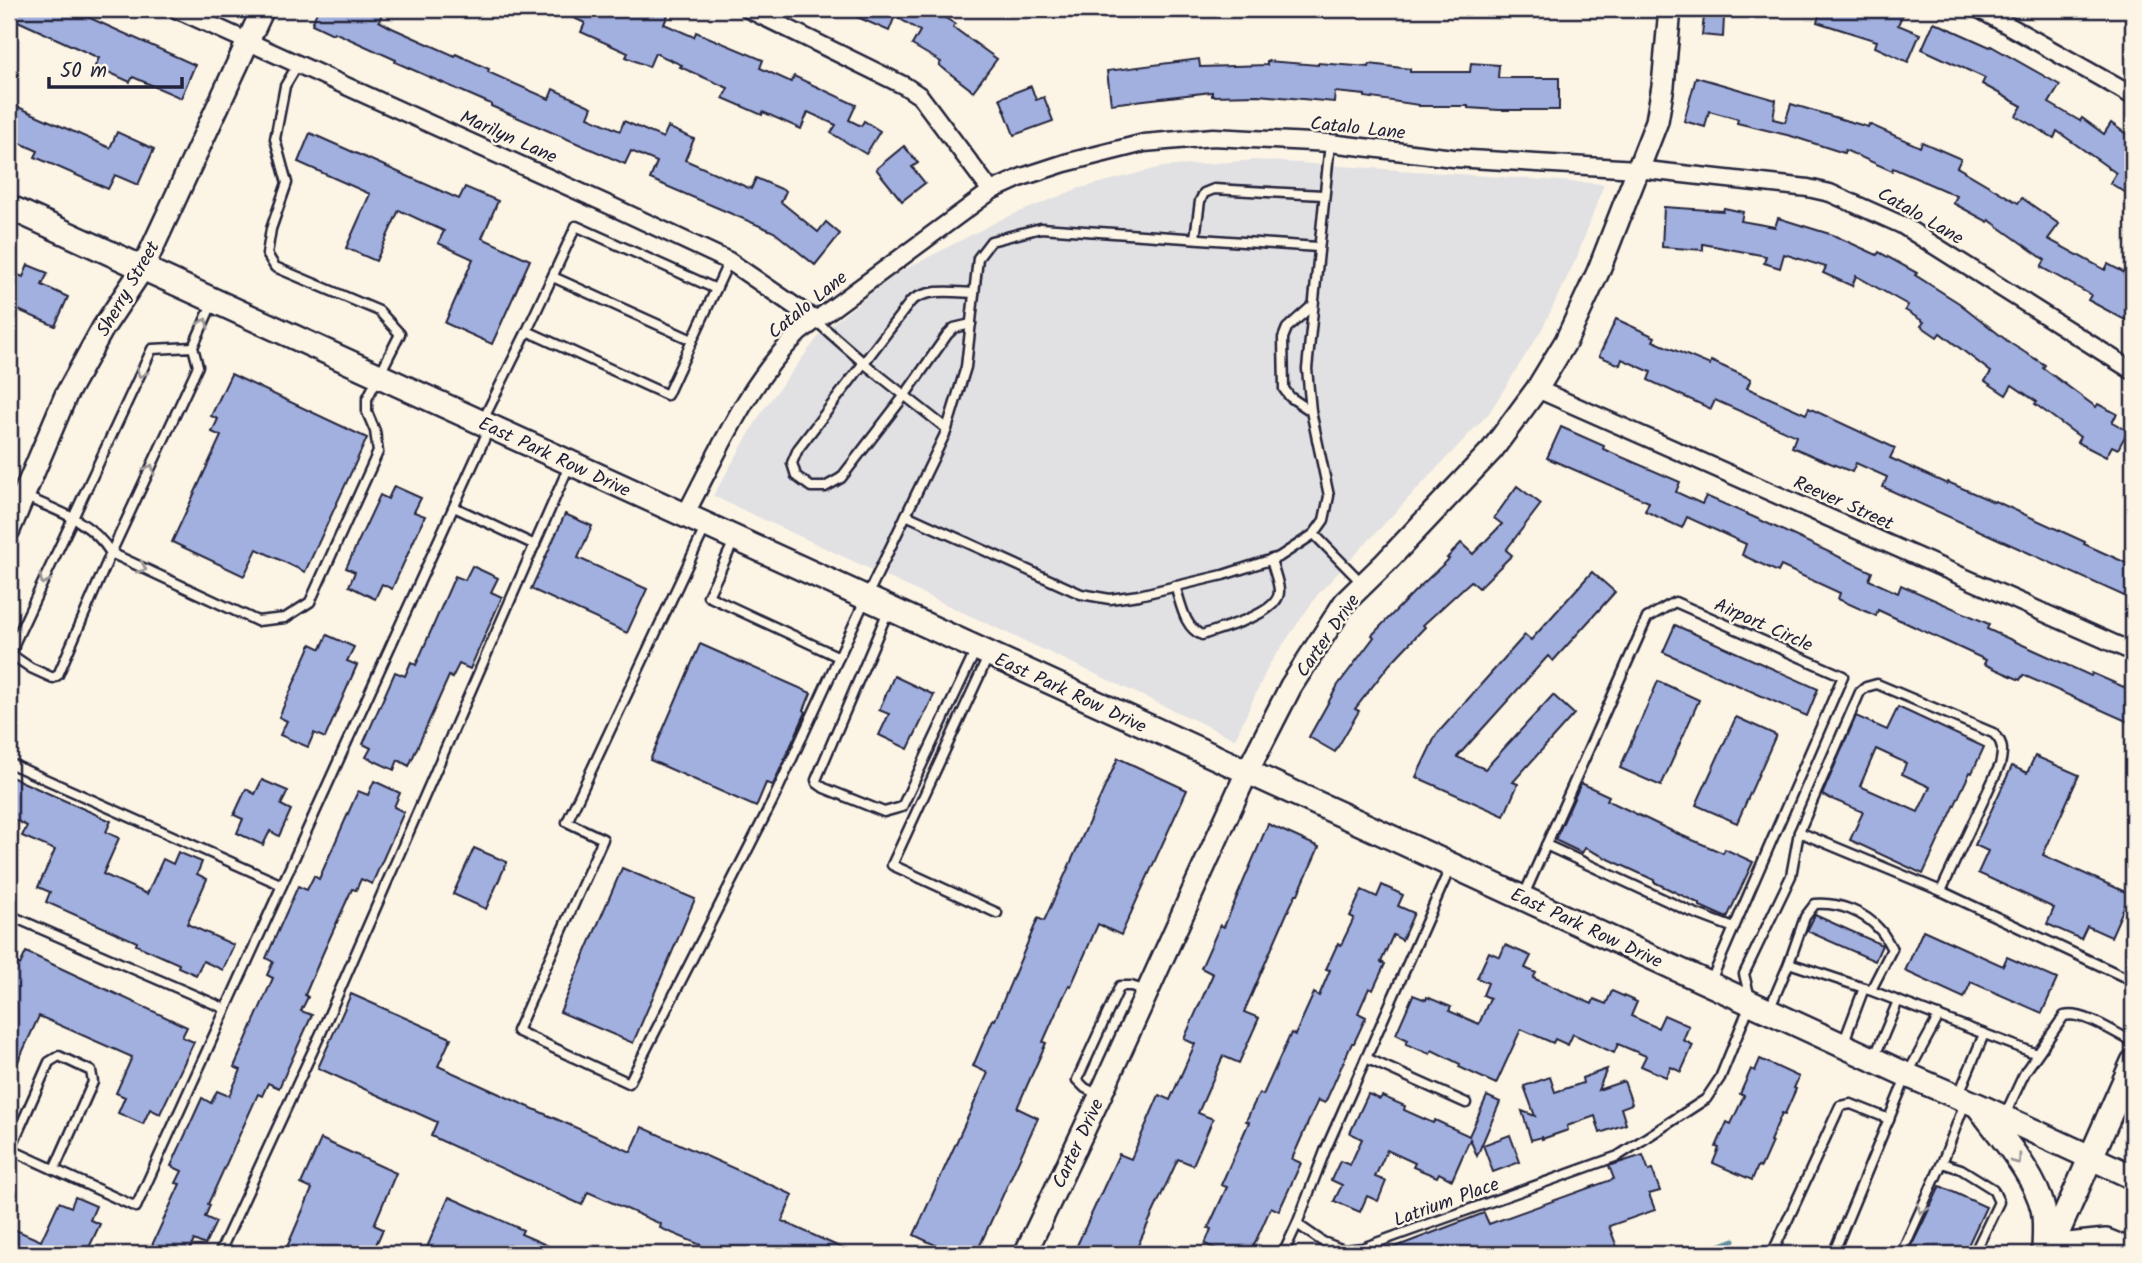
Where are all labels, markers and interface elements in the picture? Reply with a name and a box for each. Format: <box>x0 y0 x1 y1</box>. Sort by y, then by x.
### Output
scale bar <box>49 46 182 90</box>
text: 50 m <box>60 55 107 88</box>
street label: Marilyn Lane <box>455 103 562 173</box>
street label: Catalo Lane <box>1309 109 1407 149</box>
street label: Catalo Lane <box>1871 180 1969 254</box>
street label: Sherry Street <box>89 235 169 342</box>
street label: Catalo Lane <box>762 264 855 347</box>
one-way arrow <box>196 318 210 331</box>
one-way arrow <box>135 366 149 378</box>
street label: East Park Row Drive <box>473 409 636 506</box>
one-way arrow <box>142 464 156 476</box>
street label: Reever Street <box>1788 468 1899 540</box>
one-way arrow <box>135 560 147 574</box>
one-way arrow <box>38 573 52 585</box>
street label: Carter Drive <box>1289 588 1369 684</box>
street label: Airport Circle <box>1709 591 1818 661</box>
street label: East Park Row Drive <box>989 645 1152 742</box>
street label: East Park Row Drive <box>1505 880 1668 977</box>
street label: Carter Drive <box>1045 1094 1113 1194</box>
one-way arrow <box>2009 1152 2021 1165</box>
street label: Latrium Place <box>1390 1170 1504 1236</box>
one-way arrow <box>1916 1201 1930 1214</box>

